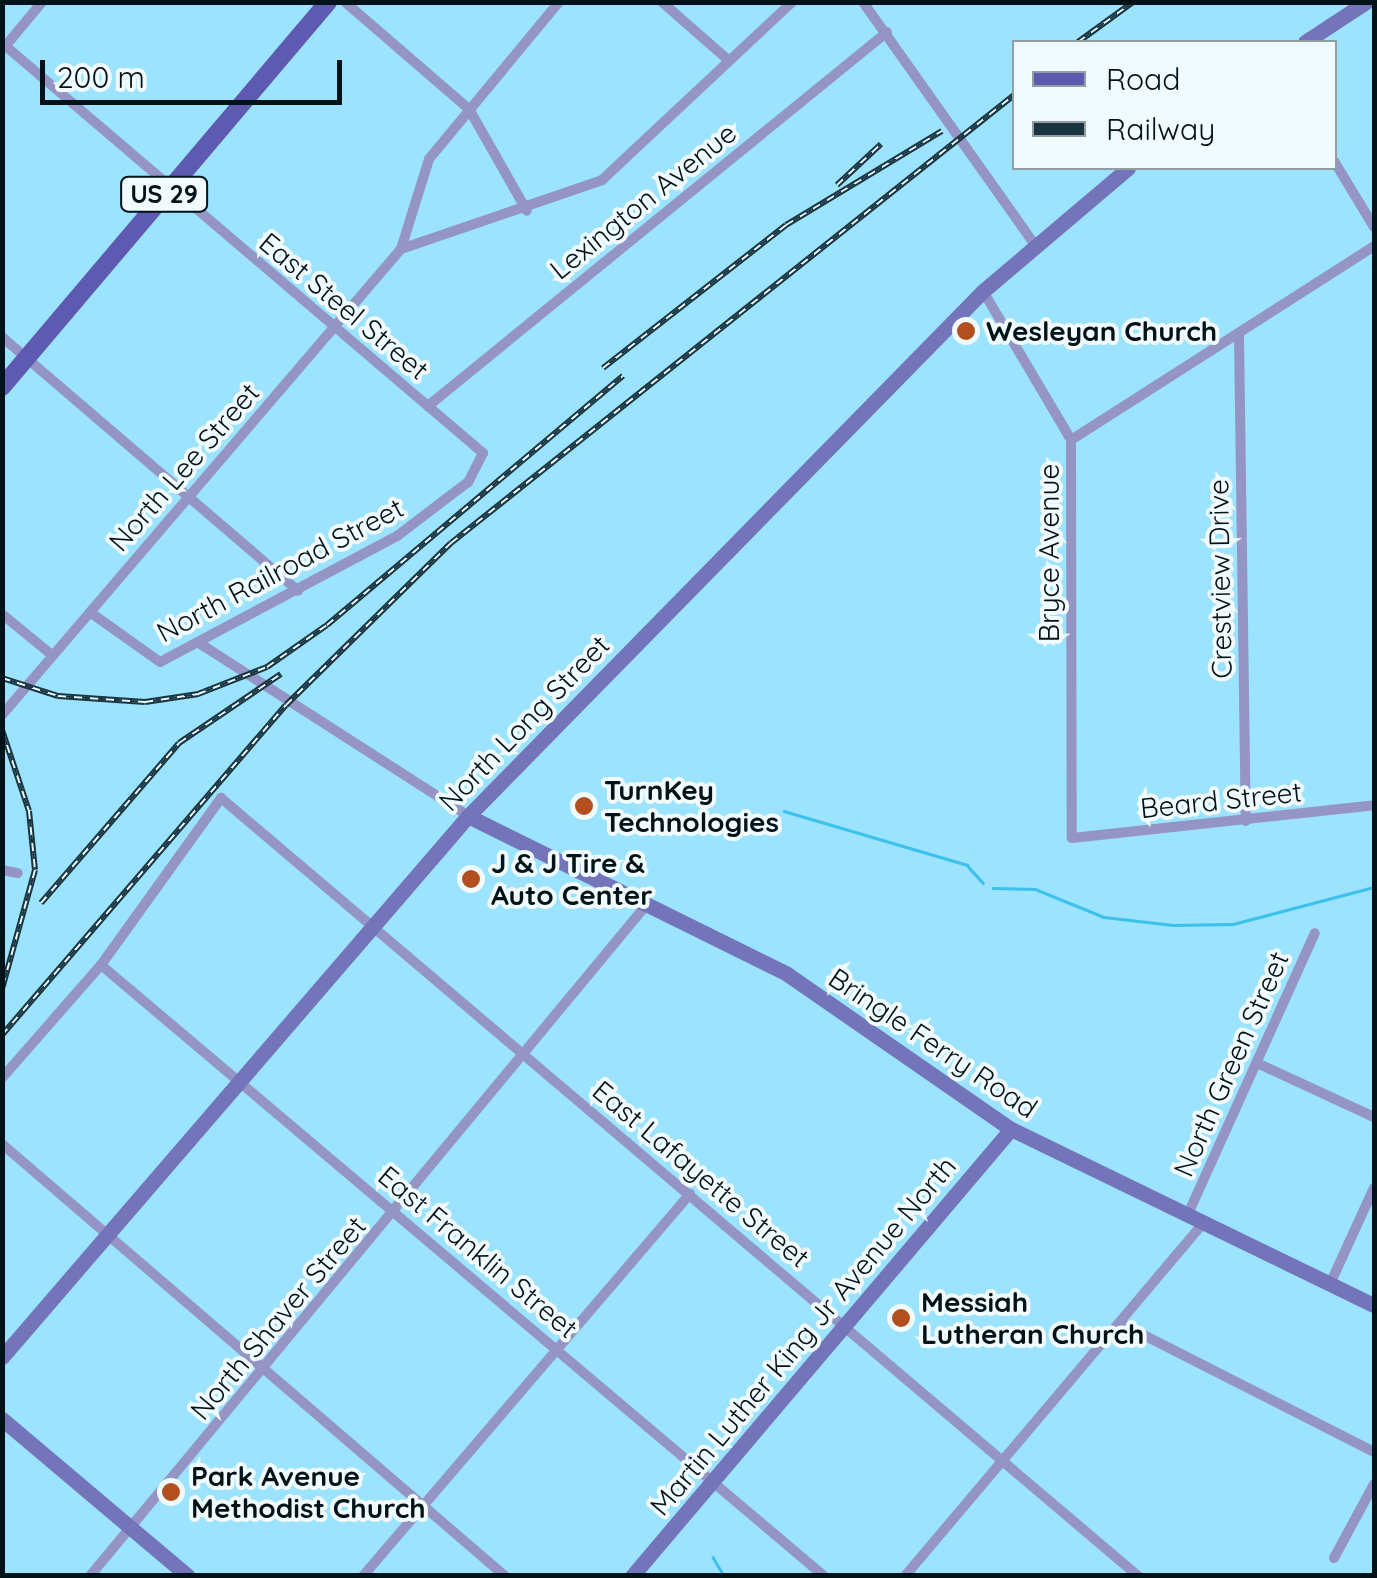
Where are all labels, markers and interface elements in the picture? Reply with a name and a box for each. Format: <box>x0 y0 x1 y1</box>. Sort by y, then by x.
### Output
scale bar <box>45 40 348 102</box>
legend <box>1012 40 1337 170</box>
text: 200 m <box>57 58 145 96</box>
text: Road <box>1106 60 1180 98</box>
text: Railway <box>1106 110 1215 148</box>
street label: Lexington Avenue <box>543 116 743 286</box>
road number: US 29 <box>119 174 209 214</box>
street label: East Steel Street <box>253 225 435 387</box>
place label: Wesleyan Church <box>986 314 1217 348</box>
marker: Wesleyan Church <box>955 320 977 342</box>
street label: North Lee Street <box>102 376 266 558</box>
street label: Bryce Avenue <box>1032 464 1066 642</box>
street label: Crestview Drive <box>1201 479 1239 679</box>
street label: North Railroad Street <box>151 491 409 649</box>
street label: North Long Street <box>432 628 616 818</box>
place label: TurnKey Technologies <box>604 773 779 839</box>
street label: Beard Street <box>1138 775 1304 825</box>
marker: TurnKey Technologies <box>573 795 595 817</box>
place label: J & J Tire & Auto Center <box>491 846 652 912</box>
marker: J & J Tire & Auto Center <box>460 868 482 890</box>
street label: North Green Street <box>1166 946 1296 1182</box>
street label: Bringle Ferry Road <box>822 961 1044 1125</box>
street label: East Lafayette Street <box>586 1074 816 1274</box>
street label: Martin Luther King Jr Avenue North <box>643 1150 963 1522</box>
street label: East Franklin Street <box>371 1159 585 1345</box>
street label: North Shaver Street <box>183 1210 373 1426</box>
place label: Messiah Lutheran Church <box>921 1285 1144 1351</box>
marker: Messiah Lutheran Church <box>890 1307 912 1329</box>
place label: Park Avenue Methodist Church <box>191 1459 426 1525</box>
marker: Park Avenue Methodist Church <box>160 1481 182 1503</box>

